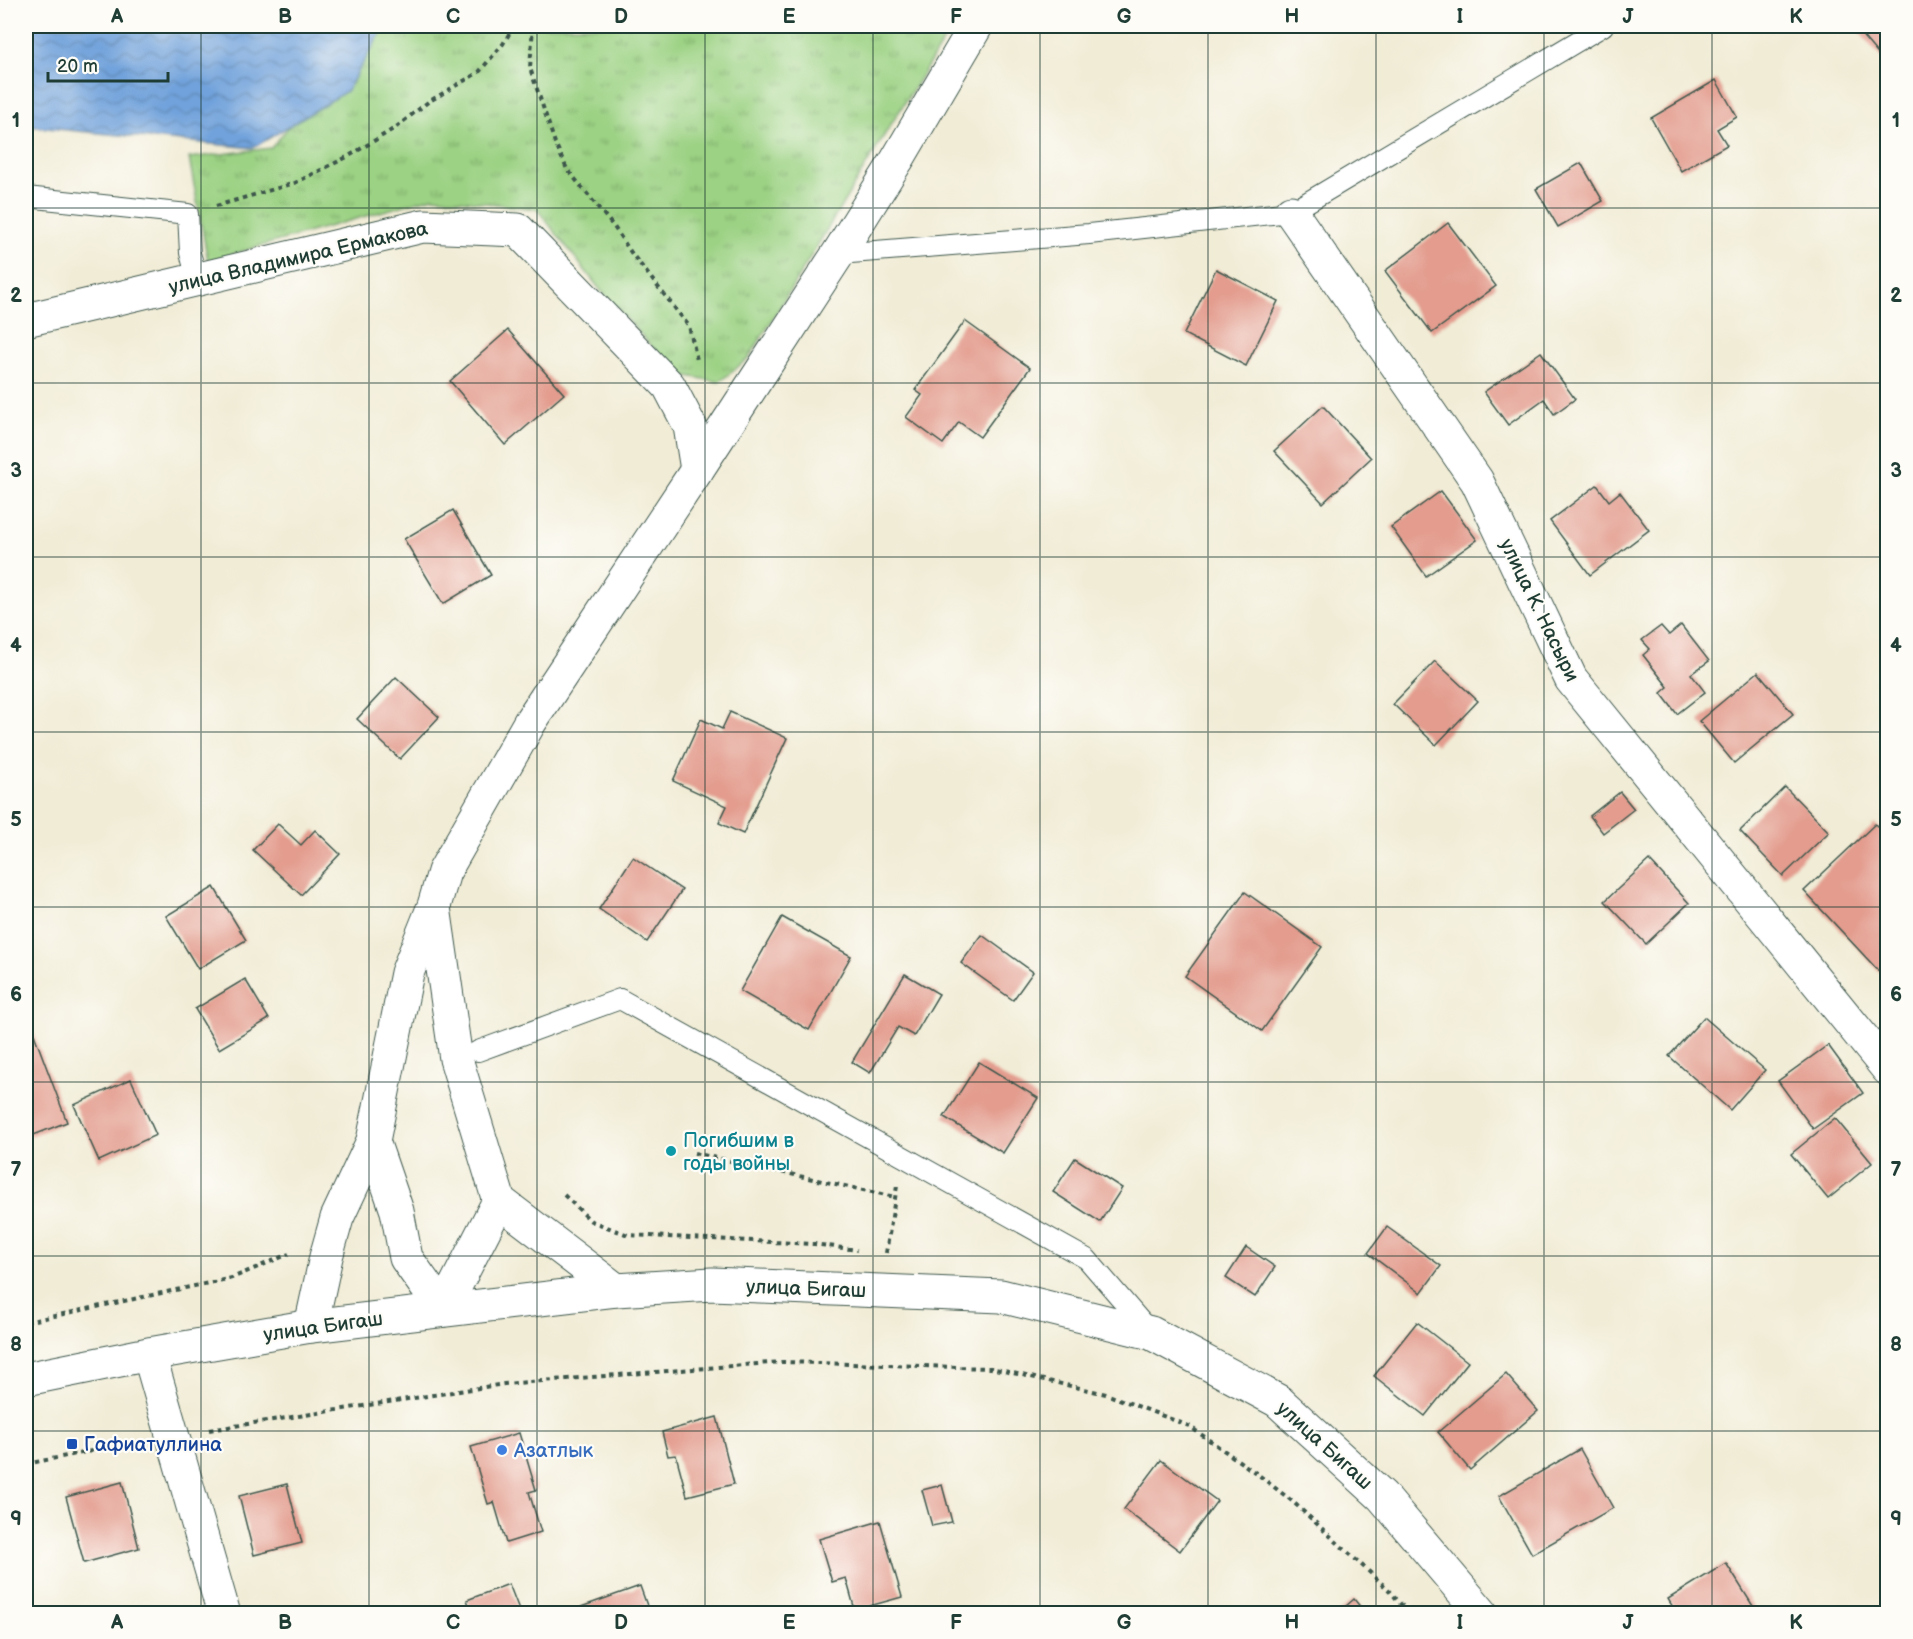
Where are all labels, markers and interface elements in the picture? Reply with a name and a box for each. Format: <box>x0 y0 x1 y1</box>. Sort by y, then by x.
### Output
text: A <box>110 5 124 29</box>
text: B <box>278 5 292 29</box>
text: C <box>446 5 460 29</box>
text: D <box>614 5 628 29</box>
text: E <box>783 5 796 29</box>
text: F <box>950 5 962 29</box>
text: G <box>1117 5 1132 29</box>
text: H <box>1285 5 1299 29</box>
text: I <box>1457 5 1463 29</box>
text: J <box>1623 5 1635 29</box>
text: K <box>1789 5 1803 29</box>
scale bar <box>48 45 168 83</box>
text: 20 m <box>57 56 98 77</box>
text: 1 <box>12 109 20 133</box>
text: 1 <box>1892 109 1900 133</box>
street label: улица Владимира Ермакова <box>166 216 430 299</box>
text: 2 <box>10 284 22 308</box>
text: 2 <box>1890 284 1902 308</box>
text: 3 <box>10 459 22 483</box>
text: 3 <box>1890 459 1902 483</box>
street label: улица К. Насыри <box>1494 535 1584 686</box>
text: 4 <box>10 634 22 658</box>
text: 4 <box>1890 634 1902 658</box>
text: 5 <box>10 808 22 832</box>
text: 5 <box>1890 808 1902 832</box>
text: 6 <box>10 983 22 1007</box>
text: 6 <box>1890 983 1902 1007</box>
place label: Погибшим в годы войны <box>683 1129 795 1176</box>
marker: Погибшим в годы войны <box>664 1144 678 1158</box>
text: 7 <box>10 1158 22 1182</box>
text: 7 <box>1890 1158 1902 1182</box>
street label: улица Бигаш <box>745 1275 867 1303</box>
street label: улица Бигаш <box>262 1307 384 1347</box>
text: 8 <box>10 1333 22 1357</box>
text: 8 <box>1890 1333 1902 1357</box>
street label: улица Бигаш <box>1272 1397 1377 1495</box>
place label: Гафиатуллина <box>84 1433 222 1457</box>
marker: Гафиатуллина <box>65 1437 79 1451</box>
place label: Азатлык <box>513 1439 594 1463</box>
marker: Азатлык <box>495 1443 509 1457</box>
text: 9 <box>10 1507 22 1531</box>
text: 9 <box>1890 1507 1902 1531</box>
text: A <box>110 1611 124 1635</box>
text: B <box>278 1611 292 1635</box>
text: C <box>446 1611 460 1635</box>
text: D <box>614 1611 628 1635</box>
text: E <box>783 1611 796 1635</box>
text: F <box>950 1611 962 1635</box>
text: G <box>1117 1611 1132 1635</box>
text: H <box>1285 1611 1299 1635</box>
text: I <box>1457 1611 1463 1635</box>
text: J <box>1623 1611 1635 1635</box>
text: K <box>1789 1611 1803 1635</box>

